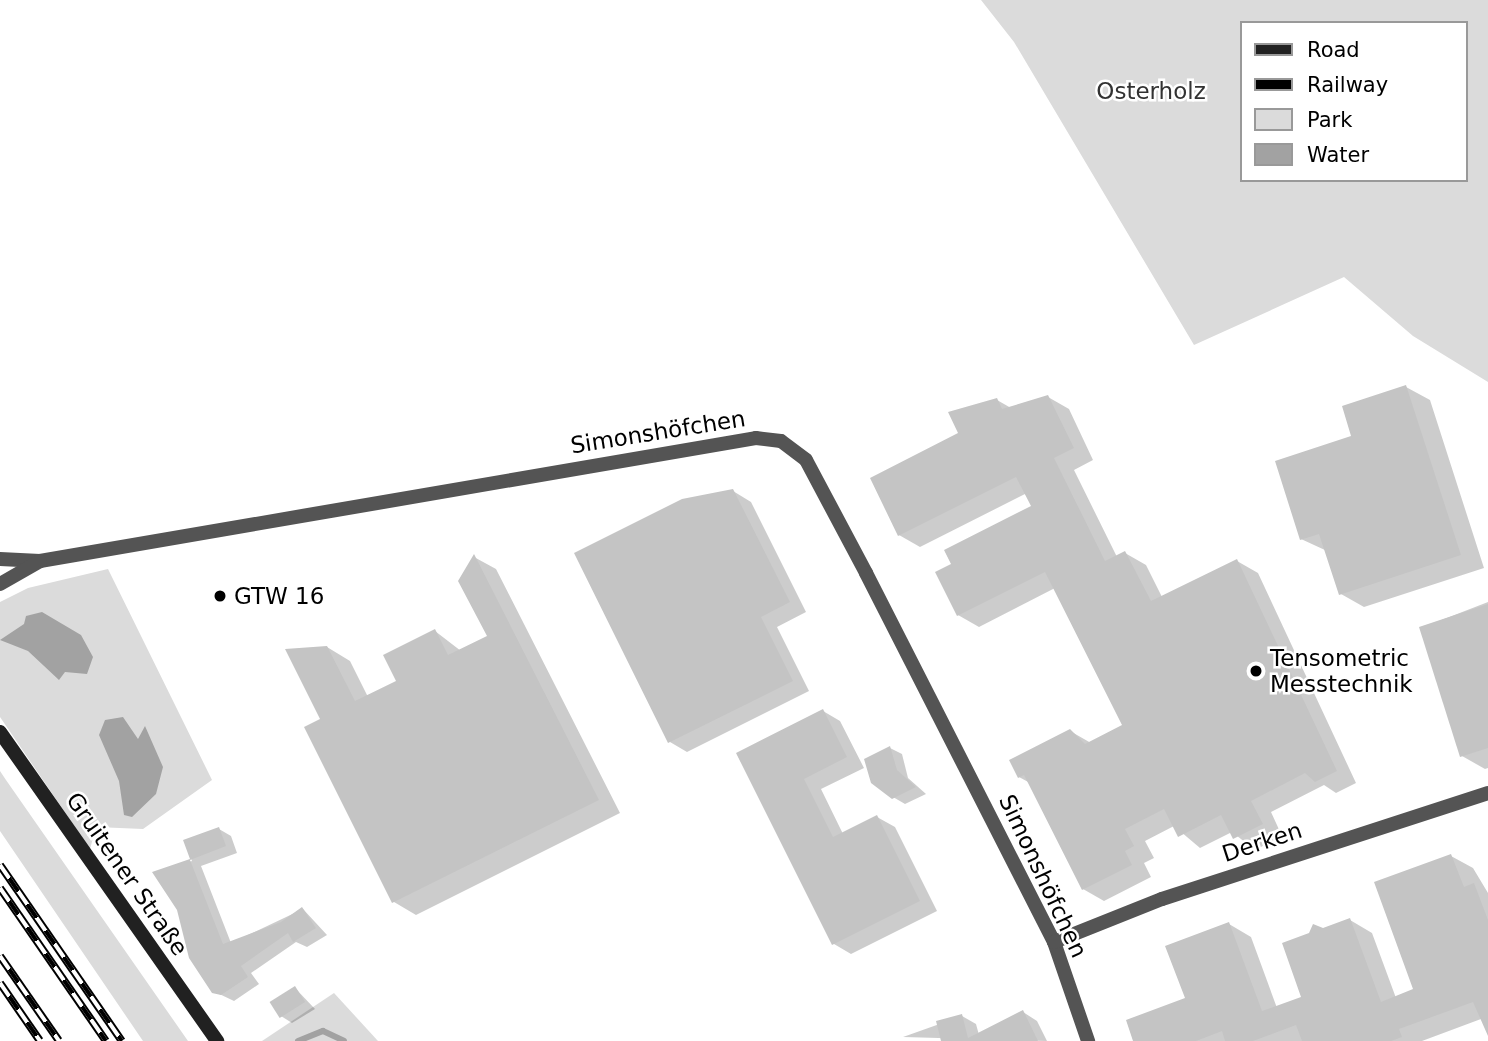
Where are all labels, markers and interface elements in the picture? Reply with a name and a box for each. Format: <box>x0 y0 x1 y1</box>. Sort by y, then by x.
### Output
legend <box>1240 21 1467 182</box>
text: Road <box>1307 38 1360 62</box>
text: Railway <box>1307 73 1388 97</box>
park label: Osterholz <box>1096 77 1206 105</box>
text: Park <box>1307 108 1352 132</box>
text: Water <box>1307 143 1369 167</box>
street label: Simonshöfchen <box>569 405 747 459</box>
place label: GTW 16 <box>234 582 324 610</box>
marker: GTW 16 <box>212 588 228 604</box>
place label: Tensometric Messtechnik <box>1270 644 1413 698</box>
marker: Tensometric Messtechnik <box>1248 663 1264 679</box>
street label: Gruitener Straße <box>60 787 194 961</box>
street label: Simonshöfchen <box>993 790 1093 962</box>
street label: Derken <box>1218 816 1306 868</box>

